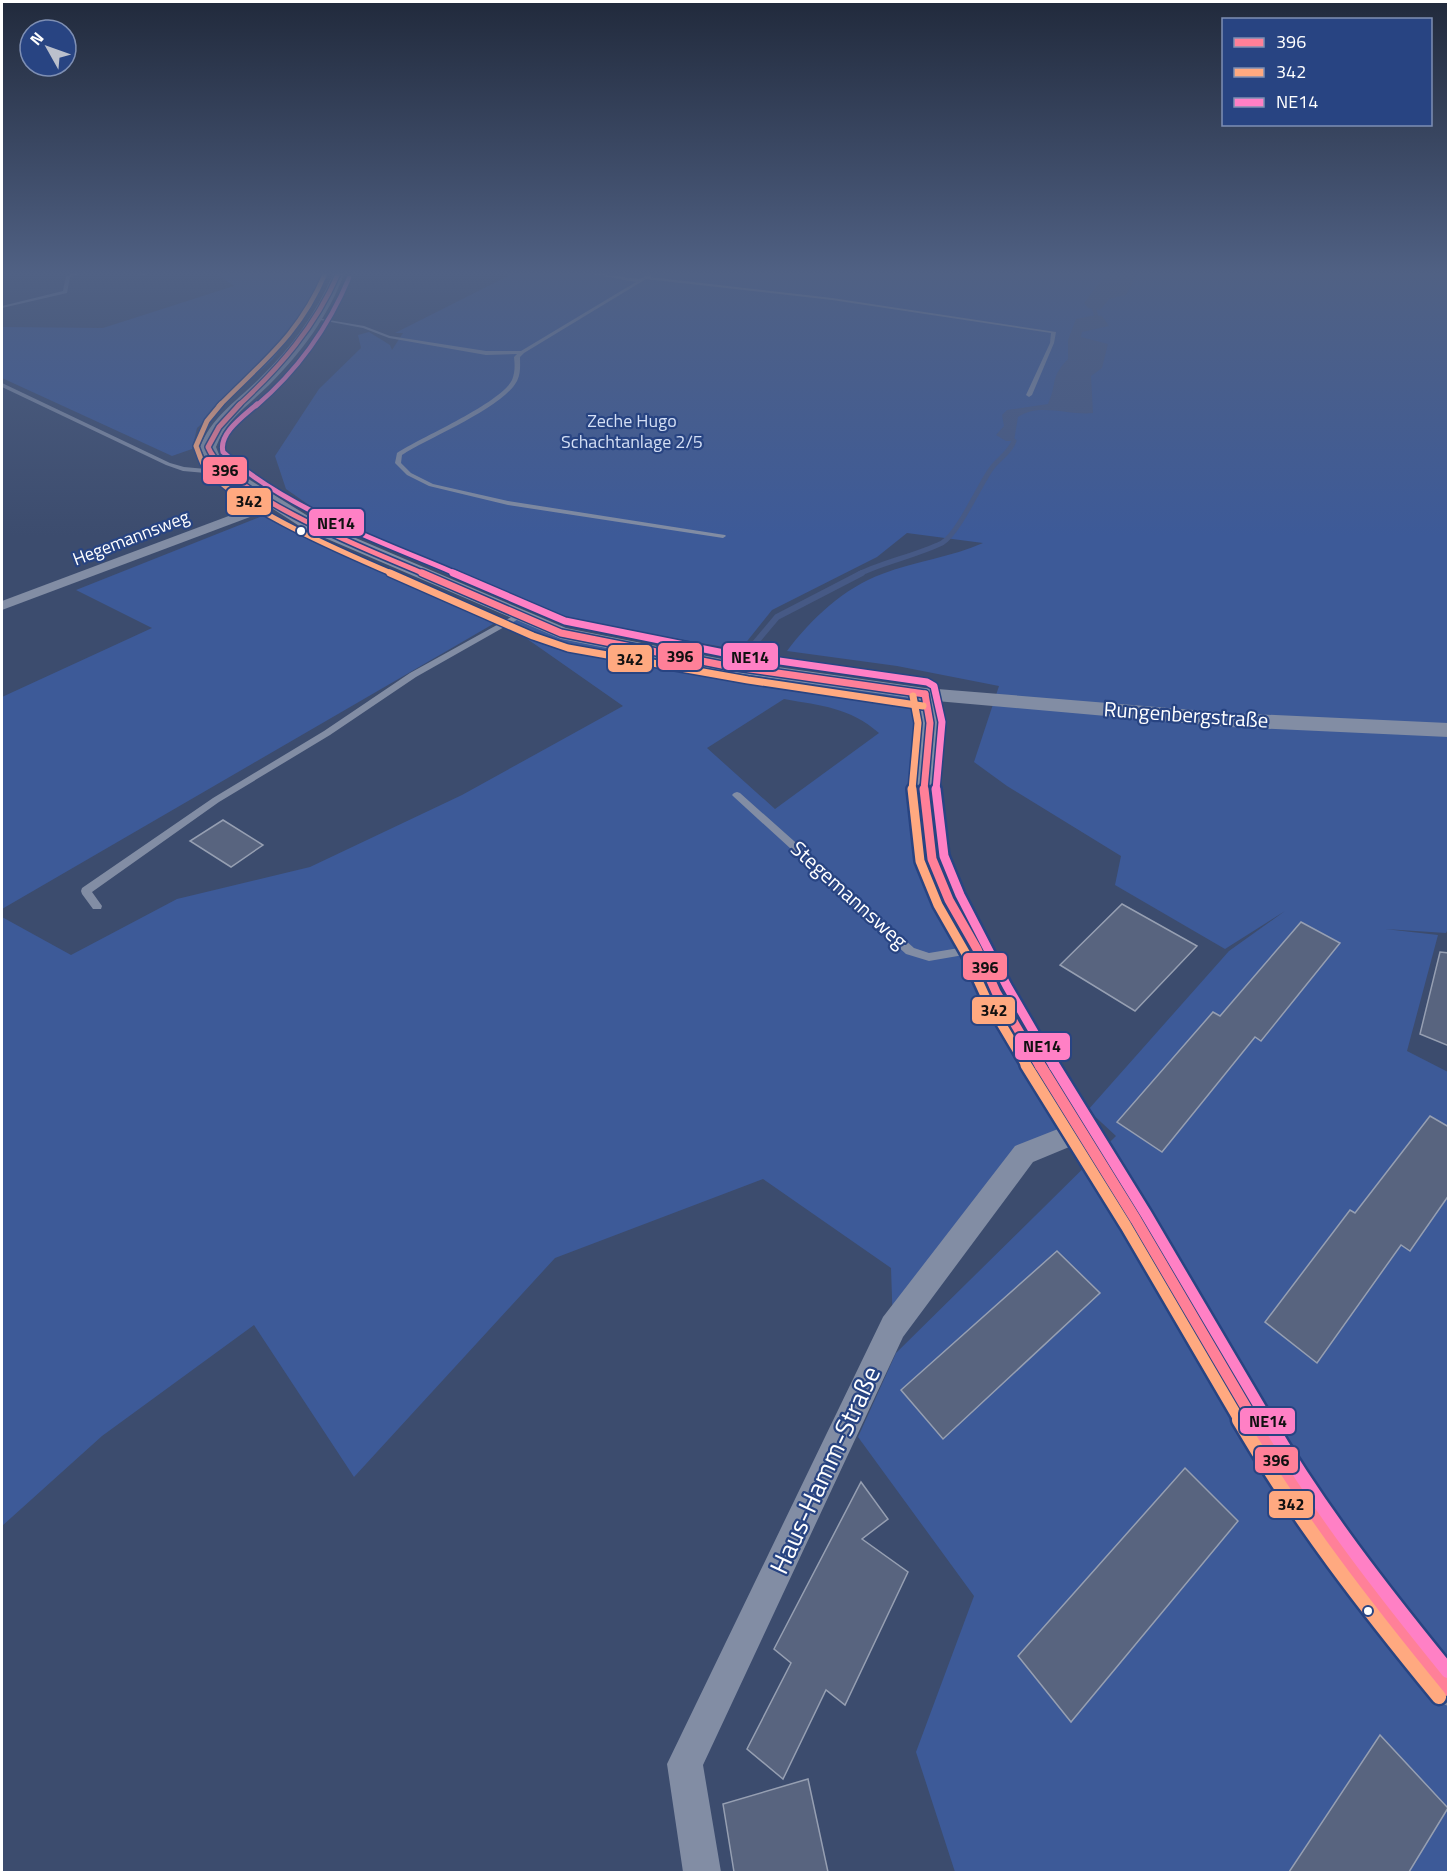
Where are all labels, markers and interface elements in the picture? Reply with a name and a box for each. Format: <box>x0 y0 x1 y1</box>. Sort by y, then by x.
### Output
north arrow <box>18 18 78 78</box>
legend <box>1222 18 1432 126</box>
text: N <box>24 26 49 50</box>
text: 396 <box>1276 28 1306 55</box>
text: 342 <box>1276 58 1306 85</box>
text: NE14 <box>1276 88 1318 115</box>
park label: Zeche Hugo Schachtanlage 2/5 <box>561 407 703 455</box>
line badge: 396 <box>202 456 248 485</box>
text: 396 <box>212 458 238 482</box>
line badge: 342 <box>226 487 272 516</box>
text: 342 <box>236 489 262 513</box>
street label: Hegemannsweg <box>68 503 193 572</box>
line badge: NE14 <box>308 508 365 537</box>
text: NE14 <box>317 511 355 535</box>
unlabelled marker <box>295 525 307 537</box>
line badge: 396 <box>657 642 703 671</box>
line badge: NE14 <box>722 642 779 671</box>
line badge: 342 <box>607 644 653 673</box>
text: 396 <box>667 644 693 668</box>
text: NE14 <box>731 645 769 669</box>
text: 342 <box>617 647 643 671</box>
street label: Rungenbergstraße <box>1103 692 1270 736</box>
street label: Stegemannsweg <box>784 833 916 956</box>
line badge: 396 <box>962 952 1008 981</box>
text: 396 <box>972 955 998 979</box>
line badge: 342 <box>971 996 1016 1025</box>
text: 342 <box>981 998 1007 1022</box>
line badge: NE14 <box>1014 1032 1071 1061</box>
text: NE14 <box>1023 1034 1061 1058</box>
street label: Haus-Hamm-Straße <box>759 1359 890 1580</box>
line badge: NE14 <box>1239 1407 1296 1435</box>
text: NE14 <box>1249 1409 1287 1433</box>
line badge: 396 <box>1254 1446 1299 1474</box>
text: 396 <box>1263 1448 1289 1472</box>
line badge: 342 <box>1268 1490 1314 1519</box>
text: 342 <box>1278 1492 1304 1516</box>
unlabelled marker <box>1362 1605 1374 1617</box>

